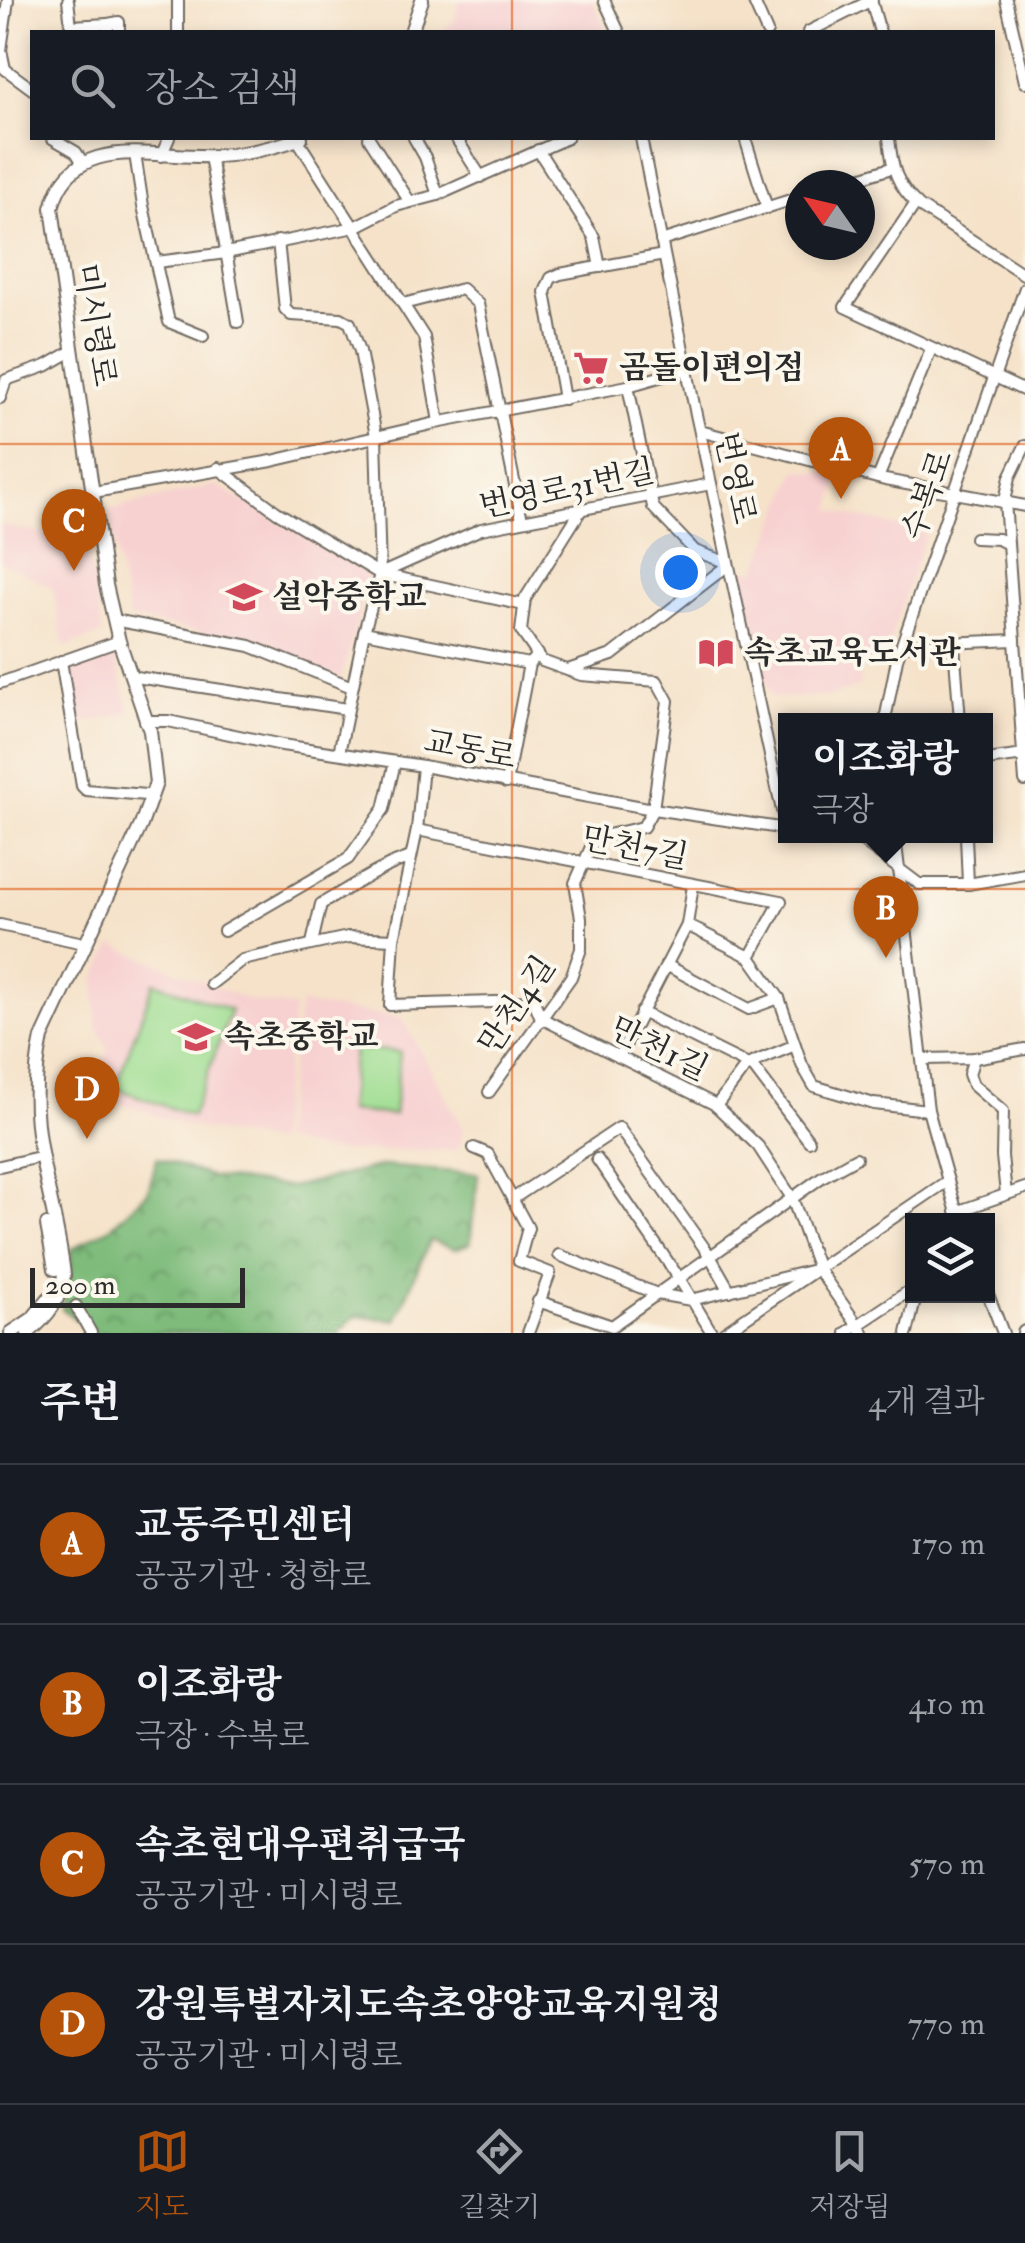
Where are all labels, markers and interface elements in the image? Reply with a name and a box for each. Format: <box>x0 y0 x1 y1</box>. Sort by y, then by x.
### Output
search box <box>30 30 995 140</box>
icon: search <box>65 58 120 113</box>
text: 장소 검색 <box>145 65 300 113</box>
north arrow <box>785 170 875 260</box>
street label: 미시령로 <box>66 261 124 389</box>
place label: 곰돌이편의점 <box>619 348 804 388</box>
supermarket icon: 곰돌이편의점 <box>572 349 610 387</box>
pin: A <box>808 416 874 499</box>
street label: 번영로 <box>706 428 764 528</box>
street label: 수복로 <box>894 445 962 545</box>
street label: 번영로31번길 <box>476 451 658 527</box>
pin: C <box>42 488 106 571</box>
your location <box>655 547 706 598</box>
place label: 설악중학교 <box>272 577 427 617</box>
school or university icon: 설악중학교 <box>225 578 263 616</box>
place label: 속초교육도서관 <box>744 633 961 673</box>
library icon: 속초교육도서관 <box>697 634 735 672</box>
popup <box>778 713 993 843</box>
street label: 교동로 <box>421 722 519 778</box>
text: 이조화랑 <box>812 735 959 783</box>
text: 극장 <box>812 790 874 830</box>
street label: 만천7길 <box>578 818 692 878</box>
pin: B <box>854 876 918 958</box>
street label: 만천4길 <box>470 948 564 1062</box>
street label: 만천1길 <box>603 1008 715 1090</box>
place label: 속초중학교 <box>224 1017 379 1057</box>
school or university icon: 속초중학교 <box>177 1018 215 1056</box>
pin: D <box>54 1056 120 1139</box>
map controls <box>905 1213 995 1303</box>
button: layers <box>905 1213 995 1303</box>
scale bar <box>30 1263 245 1308</box>
text: 200 m <box>45 1268 116 1303</box>
text: 주변 <box>40 1377 121 1429</box>
text: 4개 결과 <box>868 1382 985 1422</box>
text: 교동주민센터 <box>135 1501 355 1549</box>
text: A <box>62 1524 83 1564</box>
text: 170 m <box>911 1524 985 1564</box>
text: 공공기관 · 청학로 <box>135 1556 371 1596</box>
text: 이조화랑 <box>135 1661 282 1709</box>
text: B <box>62 1684 83 1724</box>
text: 410 m <box>909 1684 985 1724</box>
text: 극장 · 수복로 <box>135 1716 309 1756</box>
text: 속초현대우편취급국 <box>135 1821 465 1869</box>
text: C <box>61 1844 84 1884</box>
text: 570 m <box>908 1844 985 1884</box>
text: 공공기관 · 미시령로 <box>135 1876 402 1916</box>
text: 강원특별자치도속초양양교육지원청 <box>135 1981 722 2029</box>
text: D <box>59 2004 86 2044</box>
text: 770 m <box>908 2004 985 2044</box>
text: 공공기관 · 미시령로 <box>135 2036 402 2076</box>
tab: 지도 <box>135 2124 190 2225</box>
tab: 길찾기 <box>459 2124 540 2225</box>
tab: 저장됨 <box>809 2124 890 2225</box>

